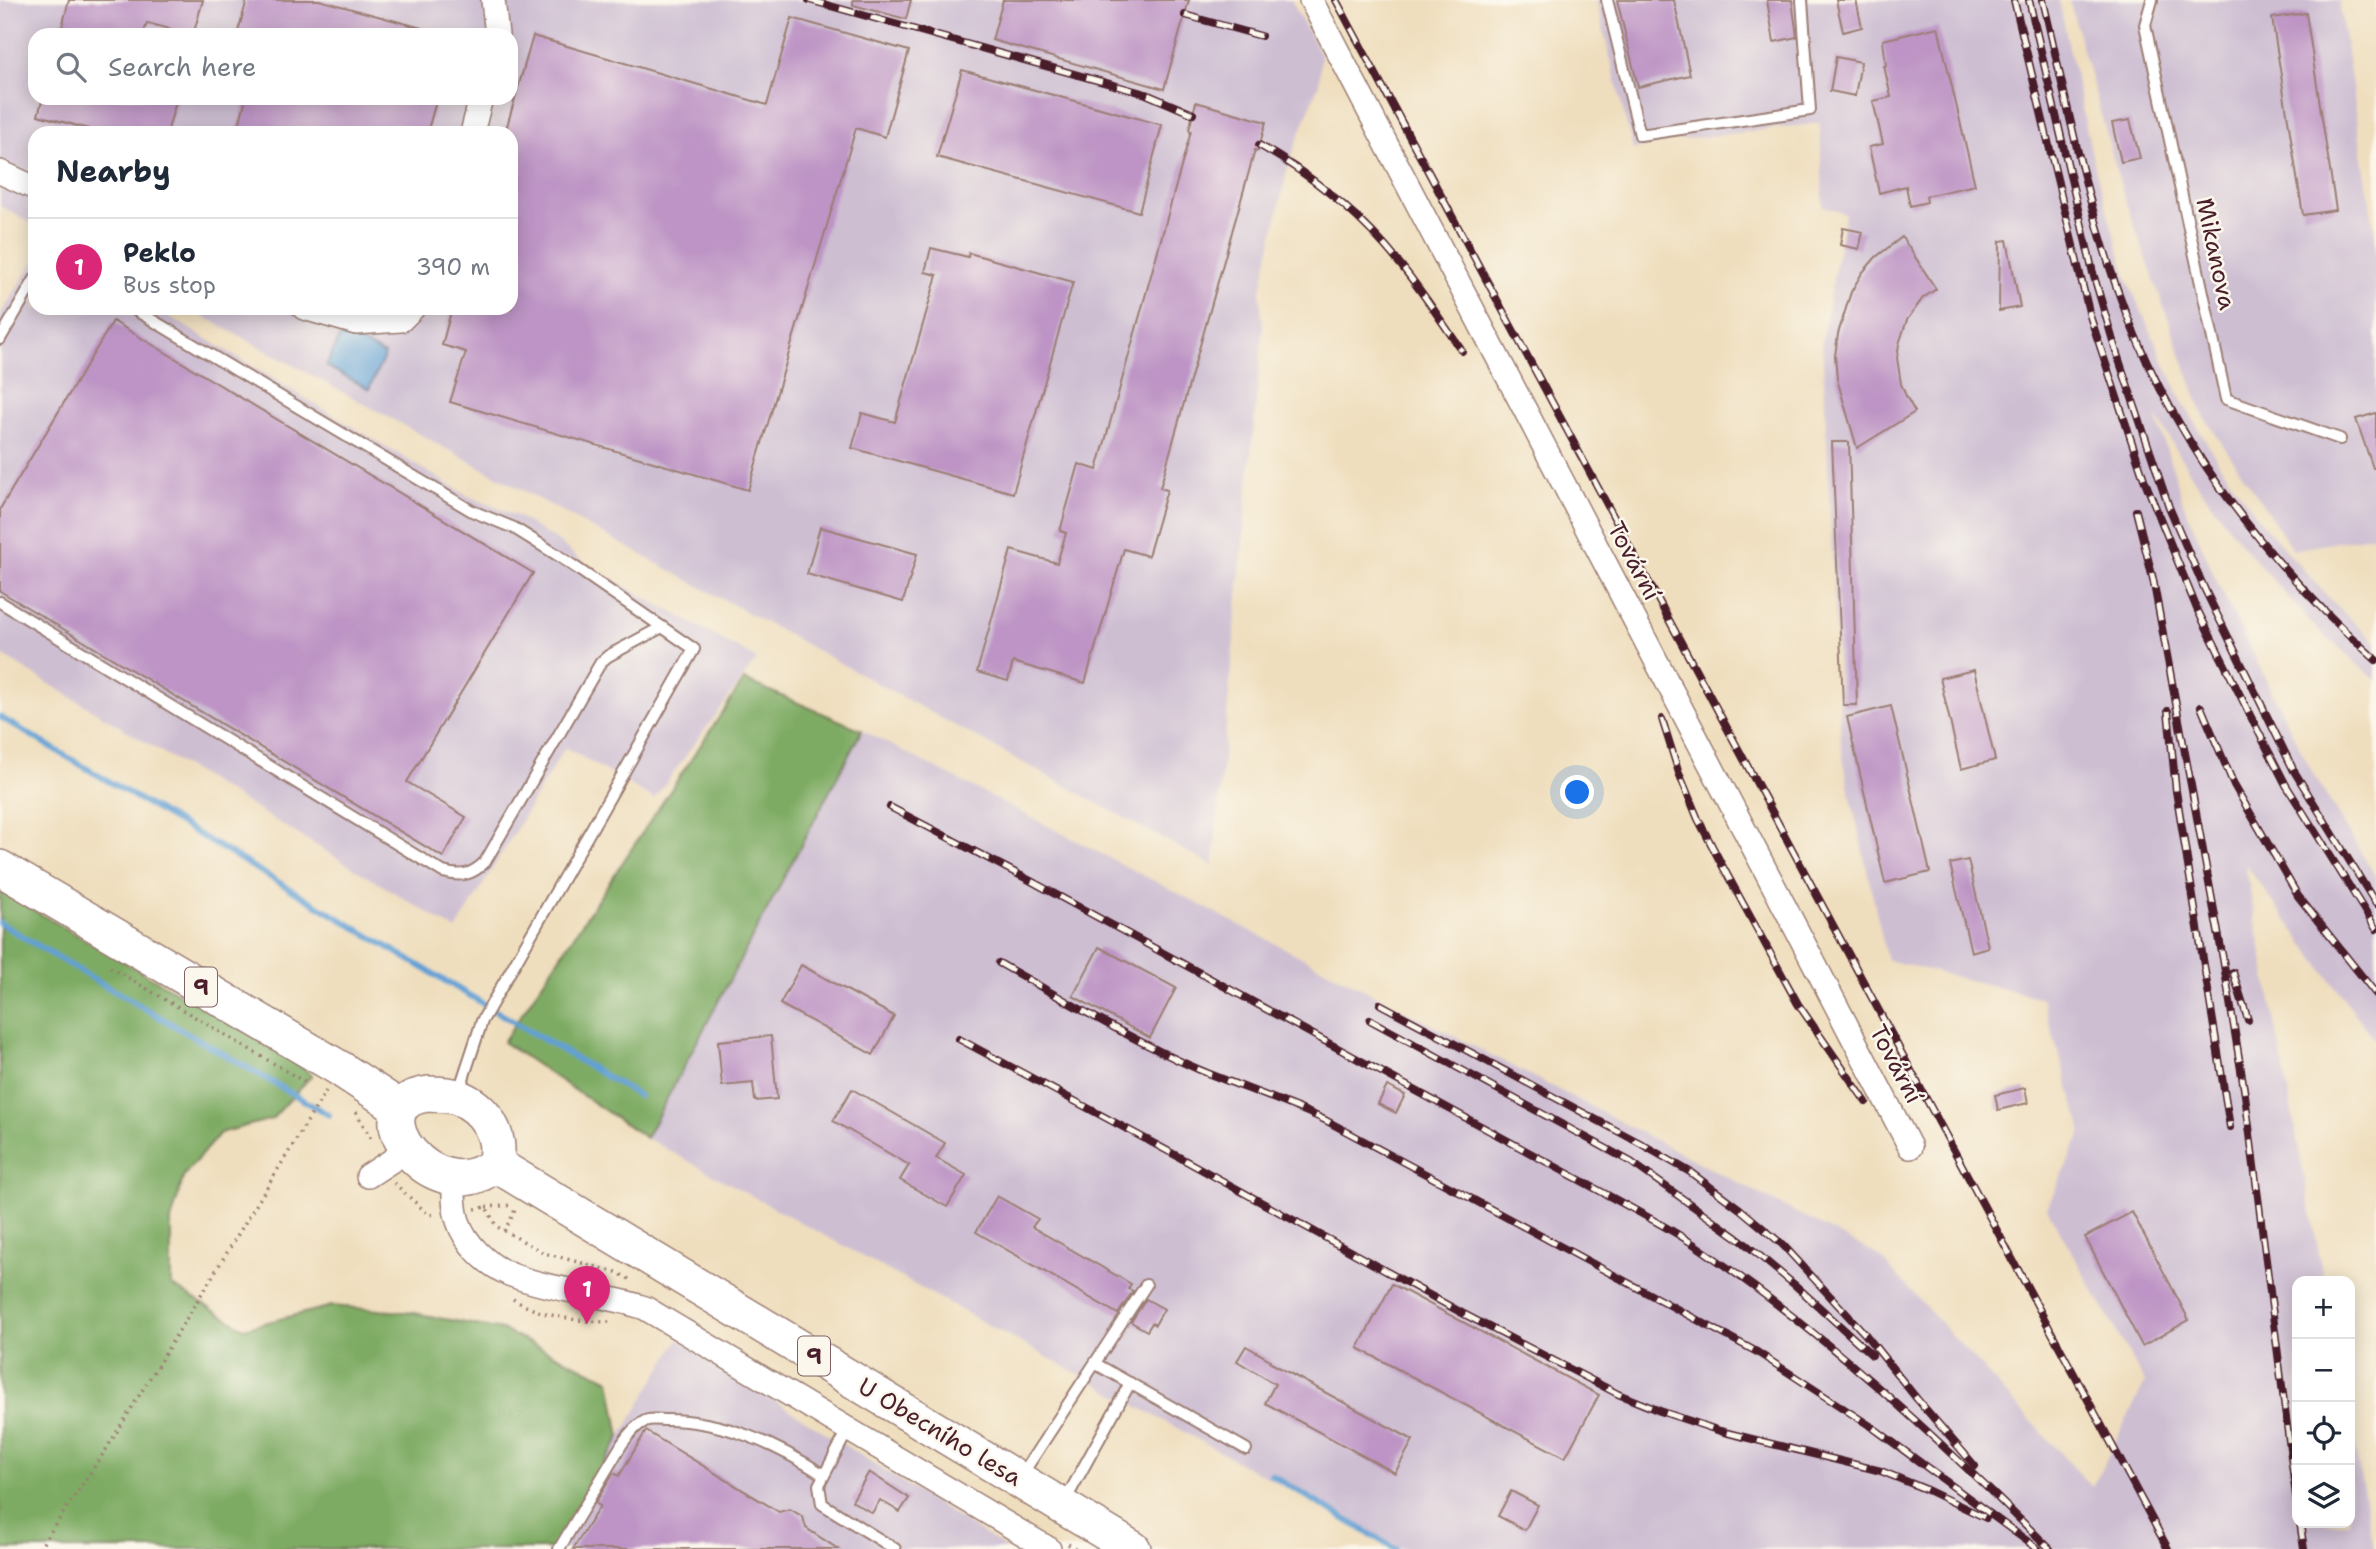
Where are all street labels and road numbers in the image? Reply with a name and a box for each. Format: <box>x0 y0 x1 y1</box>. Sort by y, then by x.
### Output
street label: Mikanova <box>2189 195 2243 313</box>
street label: Tovární <box>1600 516 1668 606</box>
road number: 9 <box>185 968 217 1006</box>
street label: Tovární <box>1862 1019 1930 1109</box>
road number: 9 <box>798 1336 830 1376</box>
street label: U Obecního lesa <box>852 1370 1028 1494</box>

